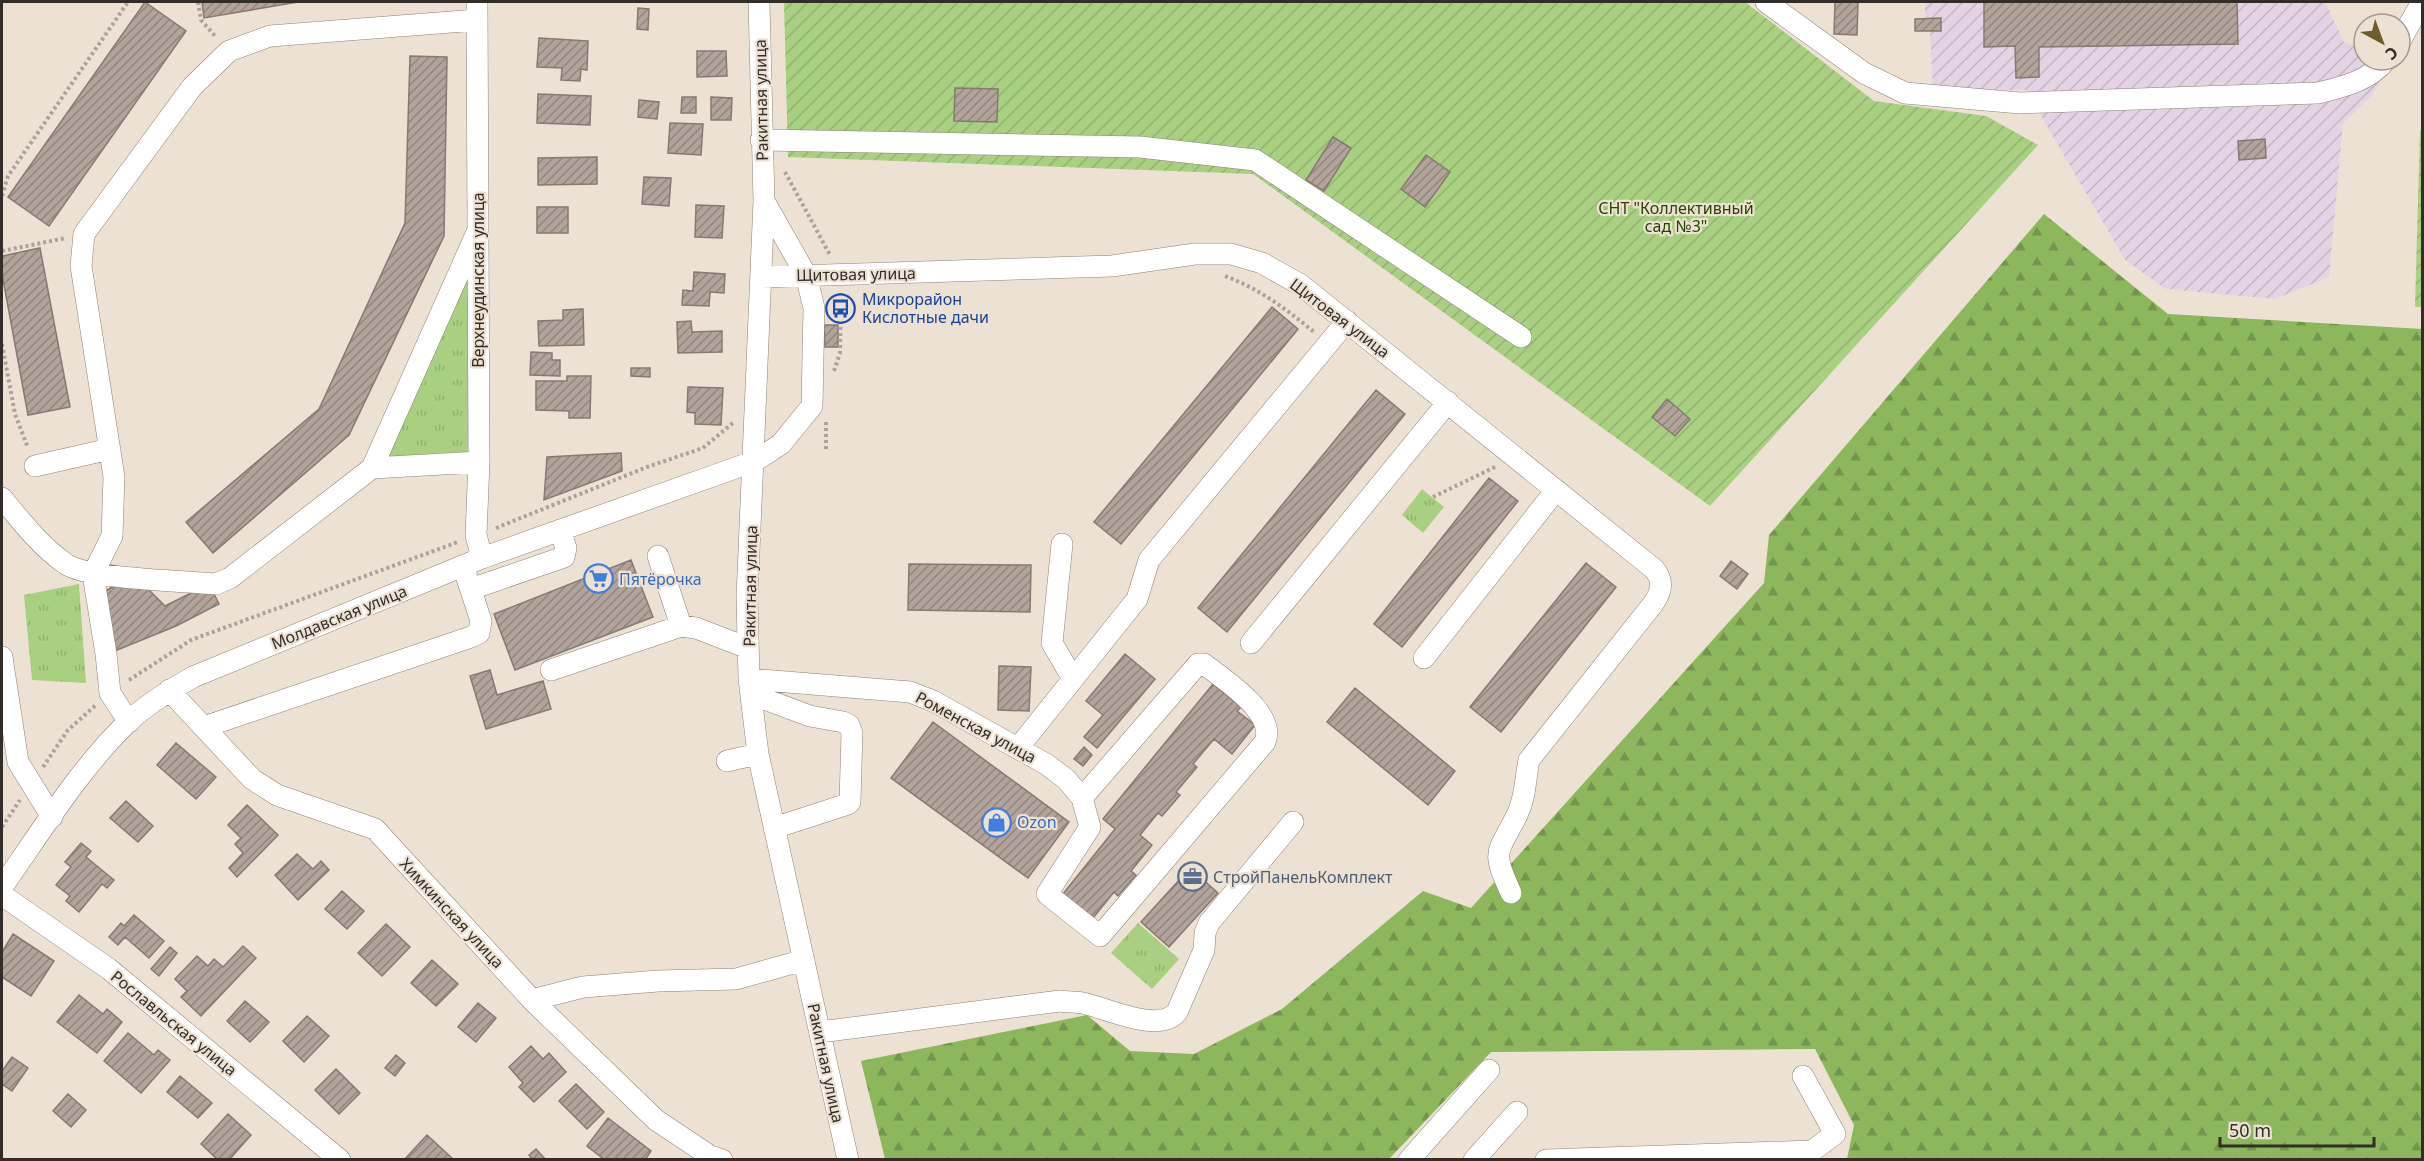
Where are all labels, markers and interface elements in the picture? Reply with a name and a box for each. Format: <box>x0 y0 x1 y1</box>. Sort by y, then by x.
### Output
north arrow <box>2352 12 2412 72</box>
street label: Ракитная улица <box>749 39 773 161</box>
text: С <box>2381 42 2403 65</box>
street label: Верхнеудинская улица <box>467 192 489 368</box>
park label: СНТ "Коллективный сад №3" <box>1598 197 1754 237</box>
street label: Щитовая улица <box>796 262 916 286</box>
street label: Щитовая улица <box>1286 273 1394 363</box>
place label: Микрорайон Кислотные дачи <box>862 288 989 328</box>
bus stop icon: Микрорайон Кислотные дачи <box>825 292 857 324</box>
street label: Ракитная улица <box>738 525 762 647</box>
supermarket icon: Пятёрочка <box>582 563 614 595</box>
place label: Пятёрочка <box>619 568 702 590</box>
street label: Молдавская улица <box>268 580 410 654</box>
street label: Роменская улица <box>912 686 1040 768</box>
shop icon: Ozon <box>980 806 1012 838</box>
place label: Ozon <box>1017 811 1057 833</box>
street label: Химкинская улица <box>395 853 509 973</box>
office icon: СтройПанельКомплект <box>1176 861 1208 893</box>
place label: СтройПанельКомплект <box>1213 866 1393 888</box>
street label: Рославльская улица <box>106 965 242 1081</box>
street label: Ракитная улица <box>803 1001 849 1125</box>
scale bar <box>2220 1110 2374 1148</box>
text: 50 m <box>2229 1118 2271 1142</box>

